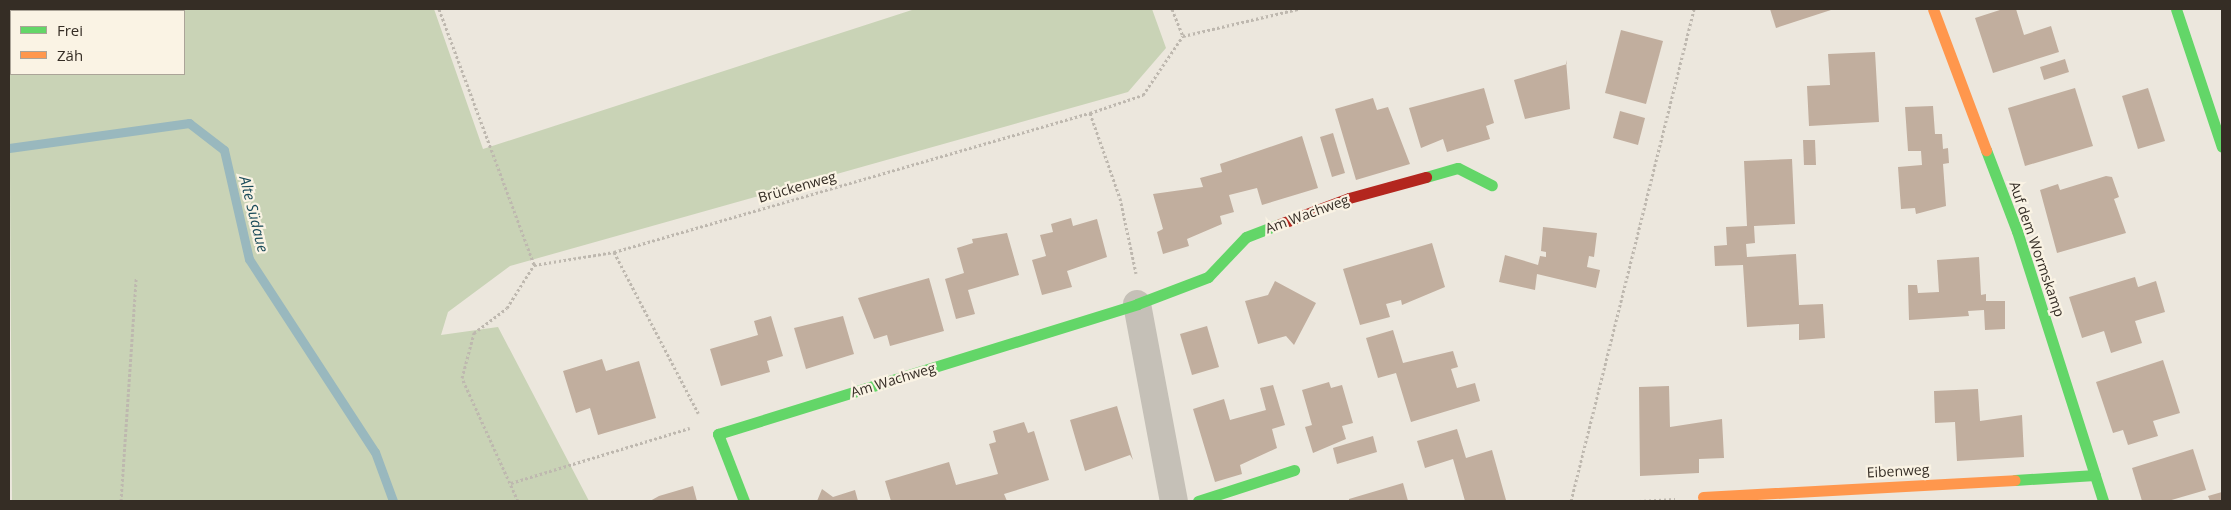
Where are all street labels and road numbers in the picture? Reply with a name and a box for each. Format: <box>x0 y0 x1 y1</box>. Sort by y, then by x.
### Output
street label: Brückenweg <box>756 168 838 206</box>
street label: Auf dem Wormskamp <box>2006 179 2068 319</box>
street label: Am Wachweg <box>1263 191 1351 237</box>
street label: Am Wachweg <box>849 359 937 401</box>
street label: Eibenweg <box>1866 461 1930 481</box>

